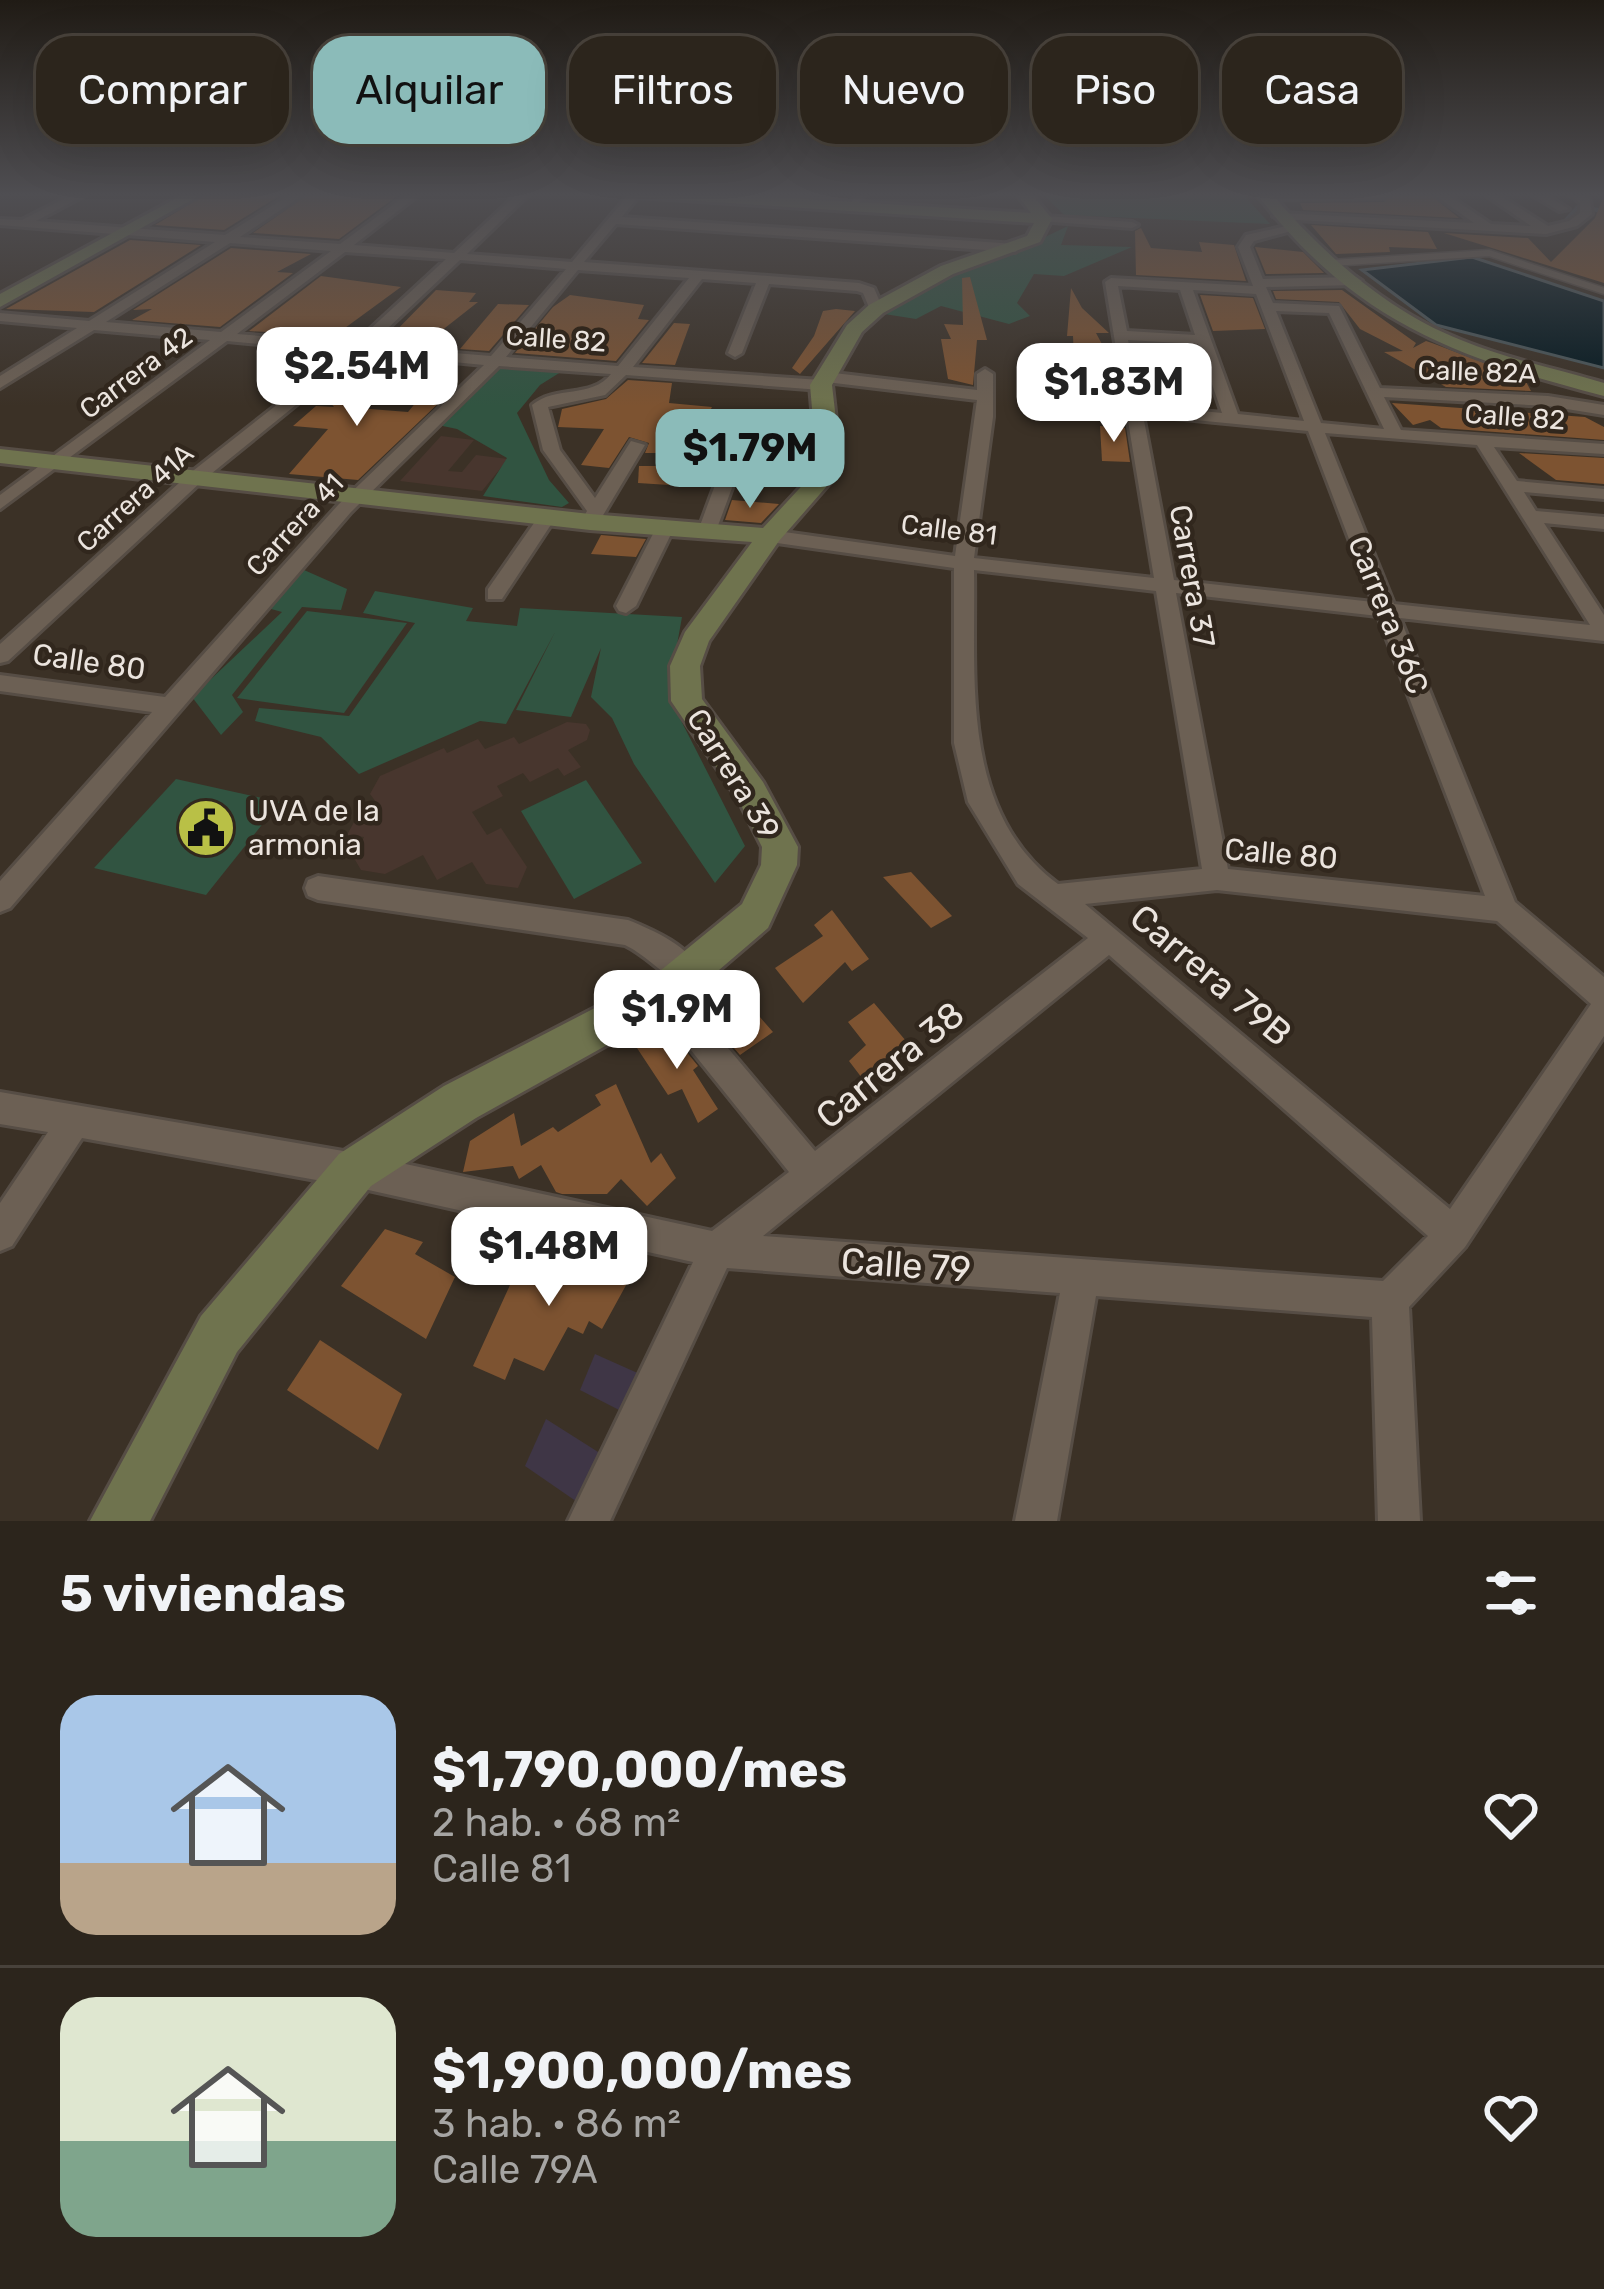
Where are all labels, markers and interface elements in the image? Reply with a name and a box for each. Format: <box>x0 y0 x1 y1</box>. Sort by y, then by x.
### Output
chip: Comprar <box>36 36 289 144</box>
chip: Alquilar <box>313 36 545 144</box>
chip: Filtros <box>569 36 776 144</box>
chip: Nuevo <box>800 36 1008 144</box>
chip: Piso <box>1032 36 1198 144</box>
chip: Casa <box>1222 36 1402 144</box>
street label: Carrera 42 <box>73 320 199 426</box>
street label: Calle 82 <box>505 320 607 358</box>
pin: $2.54M <box>259 327 455 429</box>
text: $2.54M <box>284 343 430 389</box>
pin: $1.83M <box>1016 343 1212 445</box>
street label: Calle 82A <box>1417 354 1537 390</box>
text: $1.83M <box>1044 359 1184 405</box>
street label: Calle 82 <box>1464 398 1566 436</box>
pin: $1.79M <box>652 409 848 511</box>
text: $1.79M <box>683 425 817 471</box>
street label: Carrera 41A <box>70 437 200 559</box>
street label: Carrera 41 <box>240 467 350 583</box>
street label: Carrera 37 <box>1162 502 1222 650</box>
street label: Calle 81 <box>899 508 999 552</box>
street label: Carrera 36C <box>1340 531 1436 699</box>
street label: Calle 80 <box>30 636 148 688</box>
street label: Carrera 39 <box>679 702 787 846</box>
place label: UVA de la armonia <box>248 793 380 863</box>
public building icon: UVA de la armonia <box>175 797 237 859</box>
street label: Calle 80 <box>1223 831 1339 877</box>
street label: Carrera 79B <box>1122 895 1300 1055</box>
pin: $1.9M <box>593 970 761 1072</box>
text: $1.9M <box>621 986 733 1032</box>
street label: Carrera 38 <box>807 992 973 1138</box>
pin: $1.48M <box>451 1207 647 1309</box>
text: $1.48M <box>478 1223 620 1269</box>
street label: Calle 79 <box>840 1239 972 1291</box>
icon: filters <box>1478 1560 1544 1626</box>
text: 5 viviendas <box>60 1563 346 1624</box>
text: $1,790,000/mes <box>432 1739 847 1800</box>
icon: home <box>156 1743 300 1887</box>
icon: heart <box>1478 1782 1544 1848</box>
text: 2 hab. · 68 m² <box>432 1800 680 1846</box>
text: Calle 81 <box>432 1846 571 1892</box>
text: $1,900,000/mes <box>432 2040 852 2101</box>
icon: home <box>156 2045 300 2189</box>
icon: heart <box>1478 2084 1544 2150</box>
text: 3 hab. · 86 m² <box>432 2101 681 2147</box>
text: Calle 79A <box>432 2147 598 2193</box>

